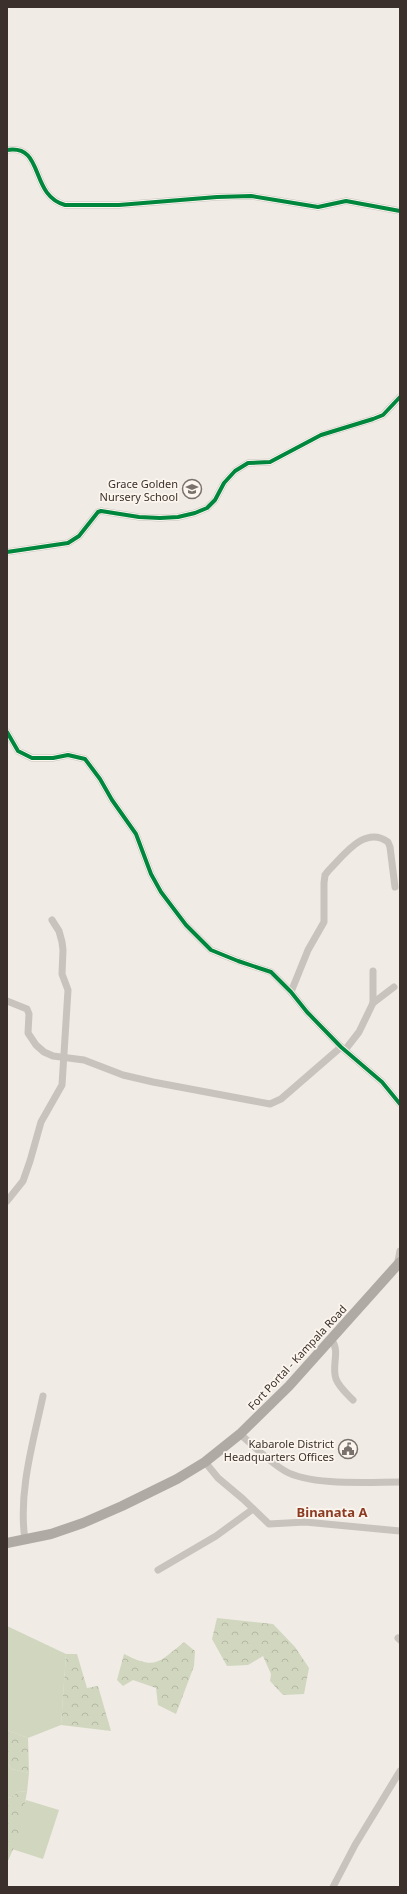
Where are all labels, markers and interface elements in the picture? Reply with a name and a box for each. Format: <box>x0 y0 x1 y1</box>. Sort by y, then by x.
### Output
place label: Grace Golden Nursery School <box>100 476 178 504</box>
school or university icon: Grace Golden Nursery School <box>181 478 203 500</box>
street label: Fort Portal - Kampala Road <box>244 1301 350 1413</box>
place label: Kabarole District Headquarters Offices <box>224 1436 334 1464</box>
public building icon: Kabarole District Headquarters Offices <box>337 1438 359 1460</box>
district label: Binanata A <box>297 1503 367 1521</box>

